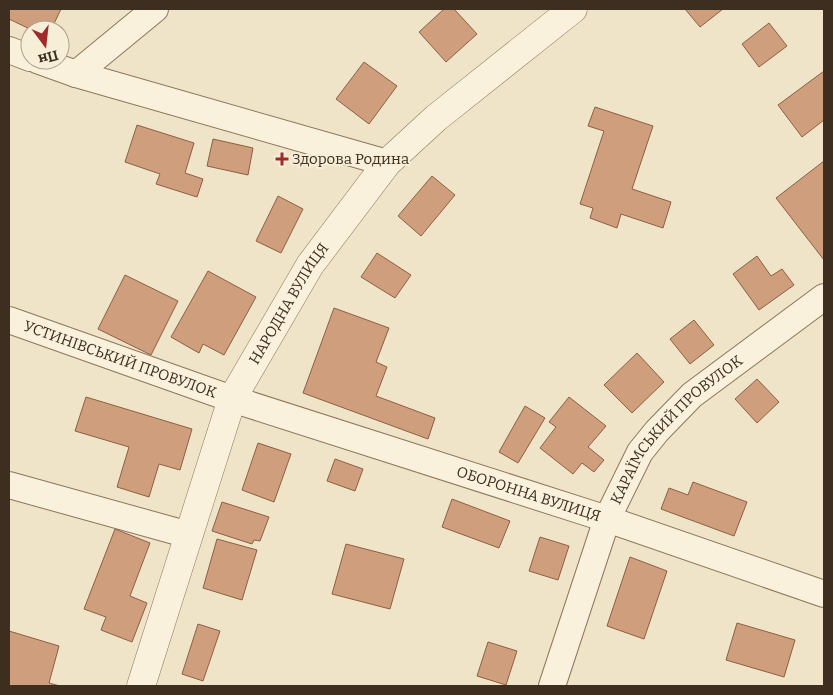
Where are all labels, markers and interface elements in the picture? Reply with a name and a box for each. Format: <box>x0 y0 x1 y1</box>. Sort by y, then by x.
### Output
north arrow <box>20 20 70 70</box>
text: Пн <box>36 46 60 68</box>
place label: Здорова Родина <box>292 150 409 168</box>
marker: Здорова Родина <box>276 153 288 165</box>
street label: НАРОДНА ВУЛИЦЯ <box>245 239 332 367</box>
street label: УСТИНІВСЬКИЙ ПРОВУЛОК <box>21 317 220 402</box>
street label: КАРАЇМСЬКИЙ ПРОВУЛОК <box>607 351 747 507</box>
street label: ОБОРОННА ВУЛИЦЯ <box>454 462 603 525</box>

